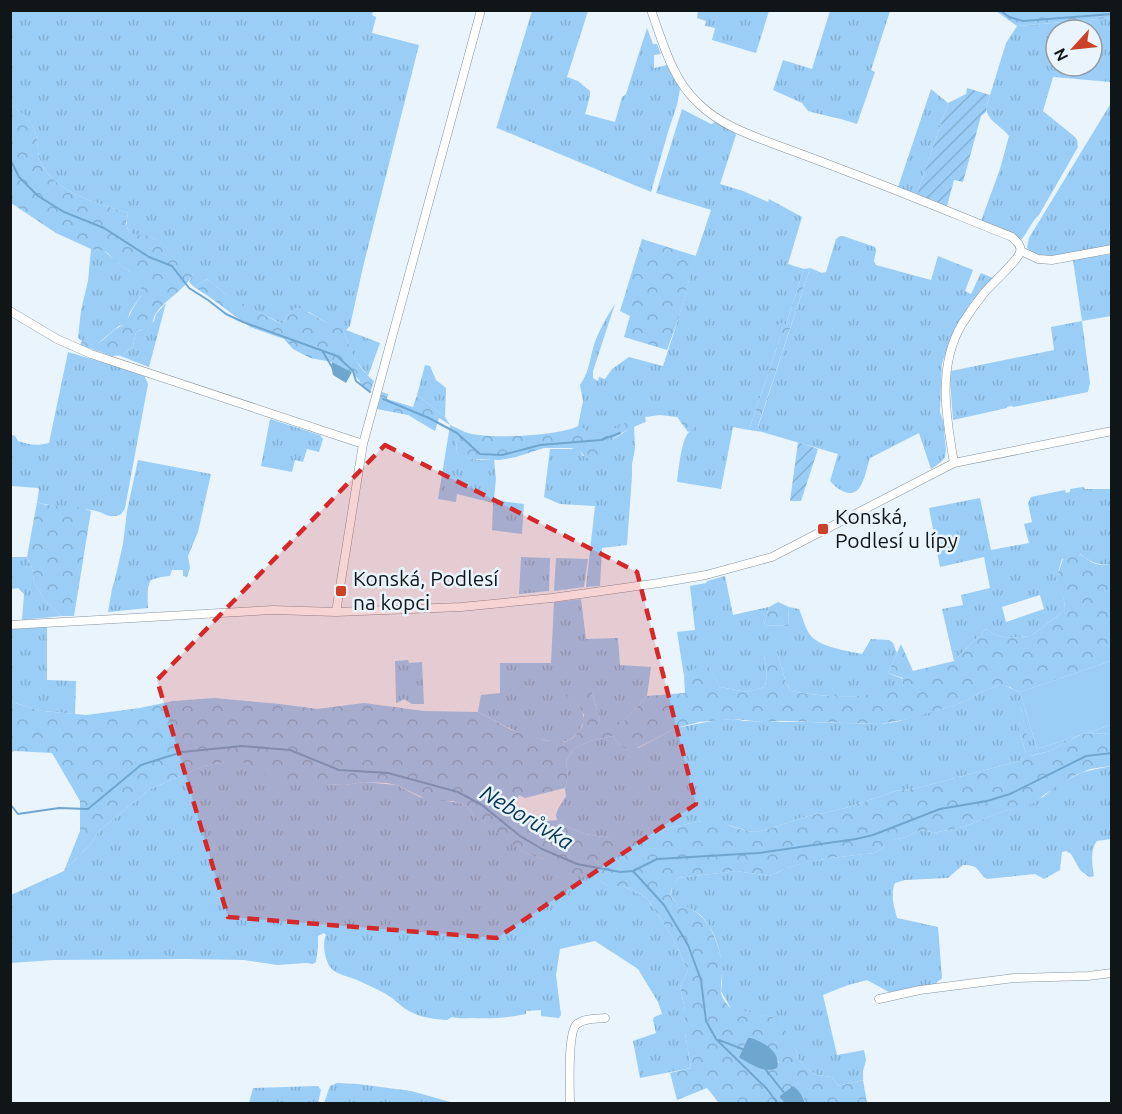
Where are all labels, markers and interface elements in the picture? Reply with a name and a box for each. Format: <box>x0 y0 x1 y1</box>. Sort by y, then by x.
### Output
north arrow <box>1044 18 1104 78</box>
text: N <box>1050 45 1071 64</box>
place label: Konská, Podlesí u lípy <box>835 504 958 552</box>
marker: Konská, Podlesí u lípy <box>816 522 830 536</box>
place label: Konská, Podlesí na kopci <box>353 566 499 614</box>
marker: Konská, Podlesí na kopci <box>334 584 348 598</box>
water label: Neborůvka <box>476 779 578 854</box>

